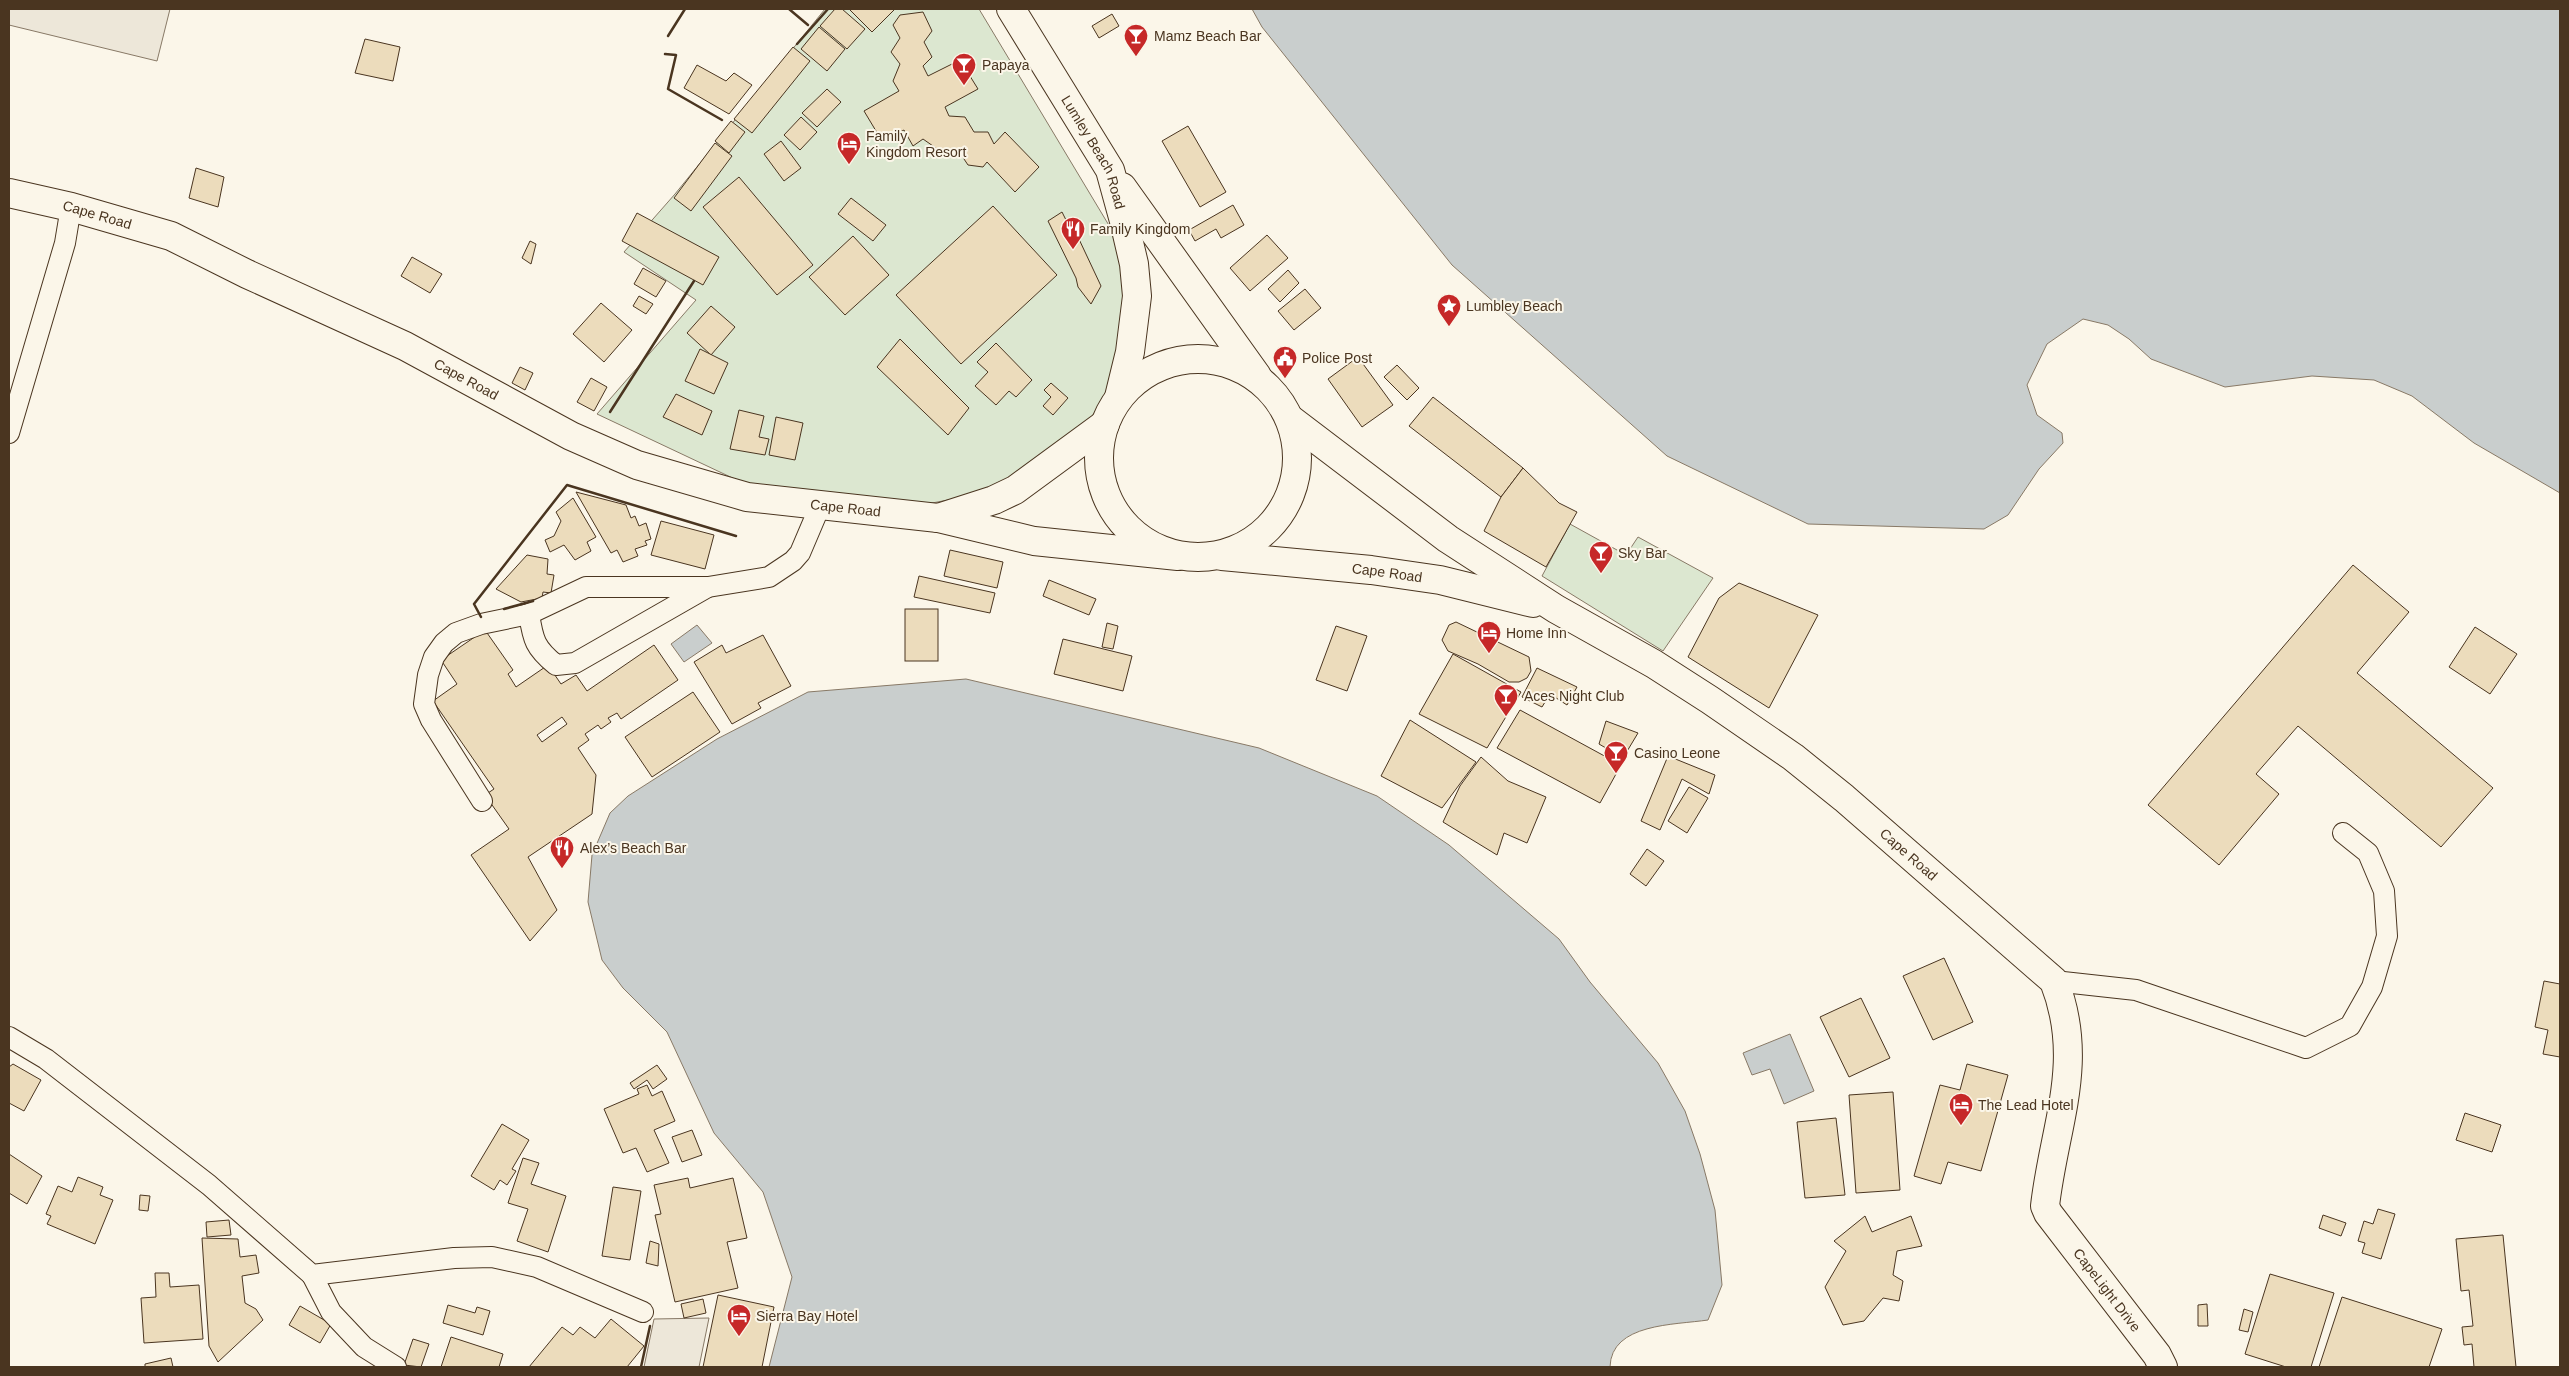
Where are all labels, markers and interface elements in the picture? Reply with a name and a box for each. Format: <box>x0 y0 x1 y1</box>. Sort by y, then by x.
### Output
bar icon: Mamz Beach Bar <box>1123 23 1149 57</box>
place label: Mamz Beach Bar <box>1154 28 1262 44</box>
bar icon: Papaya <box>951 52 977 86</box>
place label: Papaya <box>982 57 1030 73</box>
street label: Lumley Beach Road <box>1058 92 1128 211</box>
place label: Family Kingdom Resort <box>866 128 966 160</box>
hotel icon: Family Kingdom Resort <box>836 131 862 165</box>
street label: Cape Road <box>61 197 134 232</box>
restaurant icon: Family Kingdom <box>1060 216 1086 250</box>
place label: Family Kingdom <box>1090 221 1190 237</box>
place icon: Lumbley Beach <box>1436 293 1462 327</box>
place label: Lumbley Beach <box>1466 298 1563 314</box>
public building icon: Police Post <box>1272 345 1298 379</box>
place label: Police Post <box>1302 350 1372 366</box>
street label: Cape Road <box>431 355 501 403</box>
street label: Cape Road <box>810 496 882 520</box>
bar icon: Sky Bar <box>1588 540 1614 574</box>
place label: Sky Bar <box>1618 545 1667 561</box>
street label: Cape Road <box>1351 560 1423 585</box>
hotel icon: Home Inn <box>1476 620 1502 654</box>
place label: Home Inn <box>1506 625 1567 641</box>
bar icon: Aces Night Club <box>1493 683 1519 717</box>
place label: Aces Night Club <box>1524 688 1625 704</box>
bar icon: Casino Leone <box>1603 740 1629 774</box>
place label: Casino Leone <box>1634 745 1721 761</box>
street label: Cape Road <box>1877 825 1941 884</box>
restaurant icon: Alex’s Beach Bar <box>549 835 575 869</box>
place label: Alex’s Beach Bar <box>580 840 687 856</box>
hotel icon: The Lead Hotel <box>1948 1092 1974 1126</box>
place label: The Lead Hotel <box>1978 1097 2074 1113</box>
street label: CapeLight Drive <box>2070 1245 2144 1335</box>
hotel icon: Sierra Bay Hotel <box>726 1303 752 1337</box>
place label: Sierra Bay Hotel <box>756 1308 858 1324</box>

